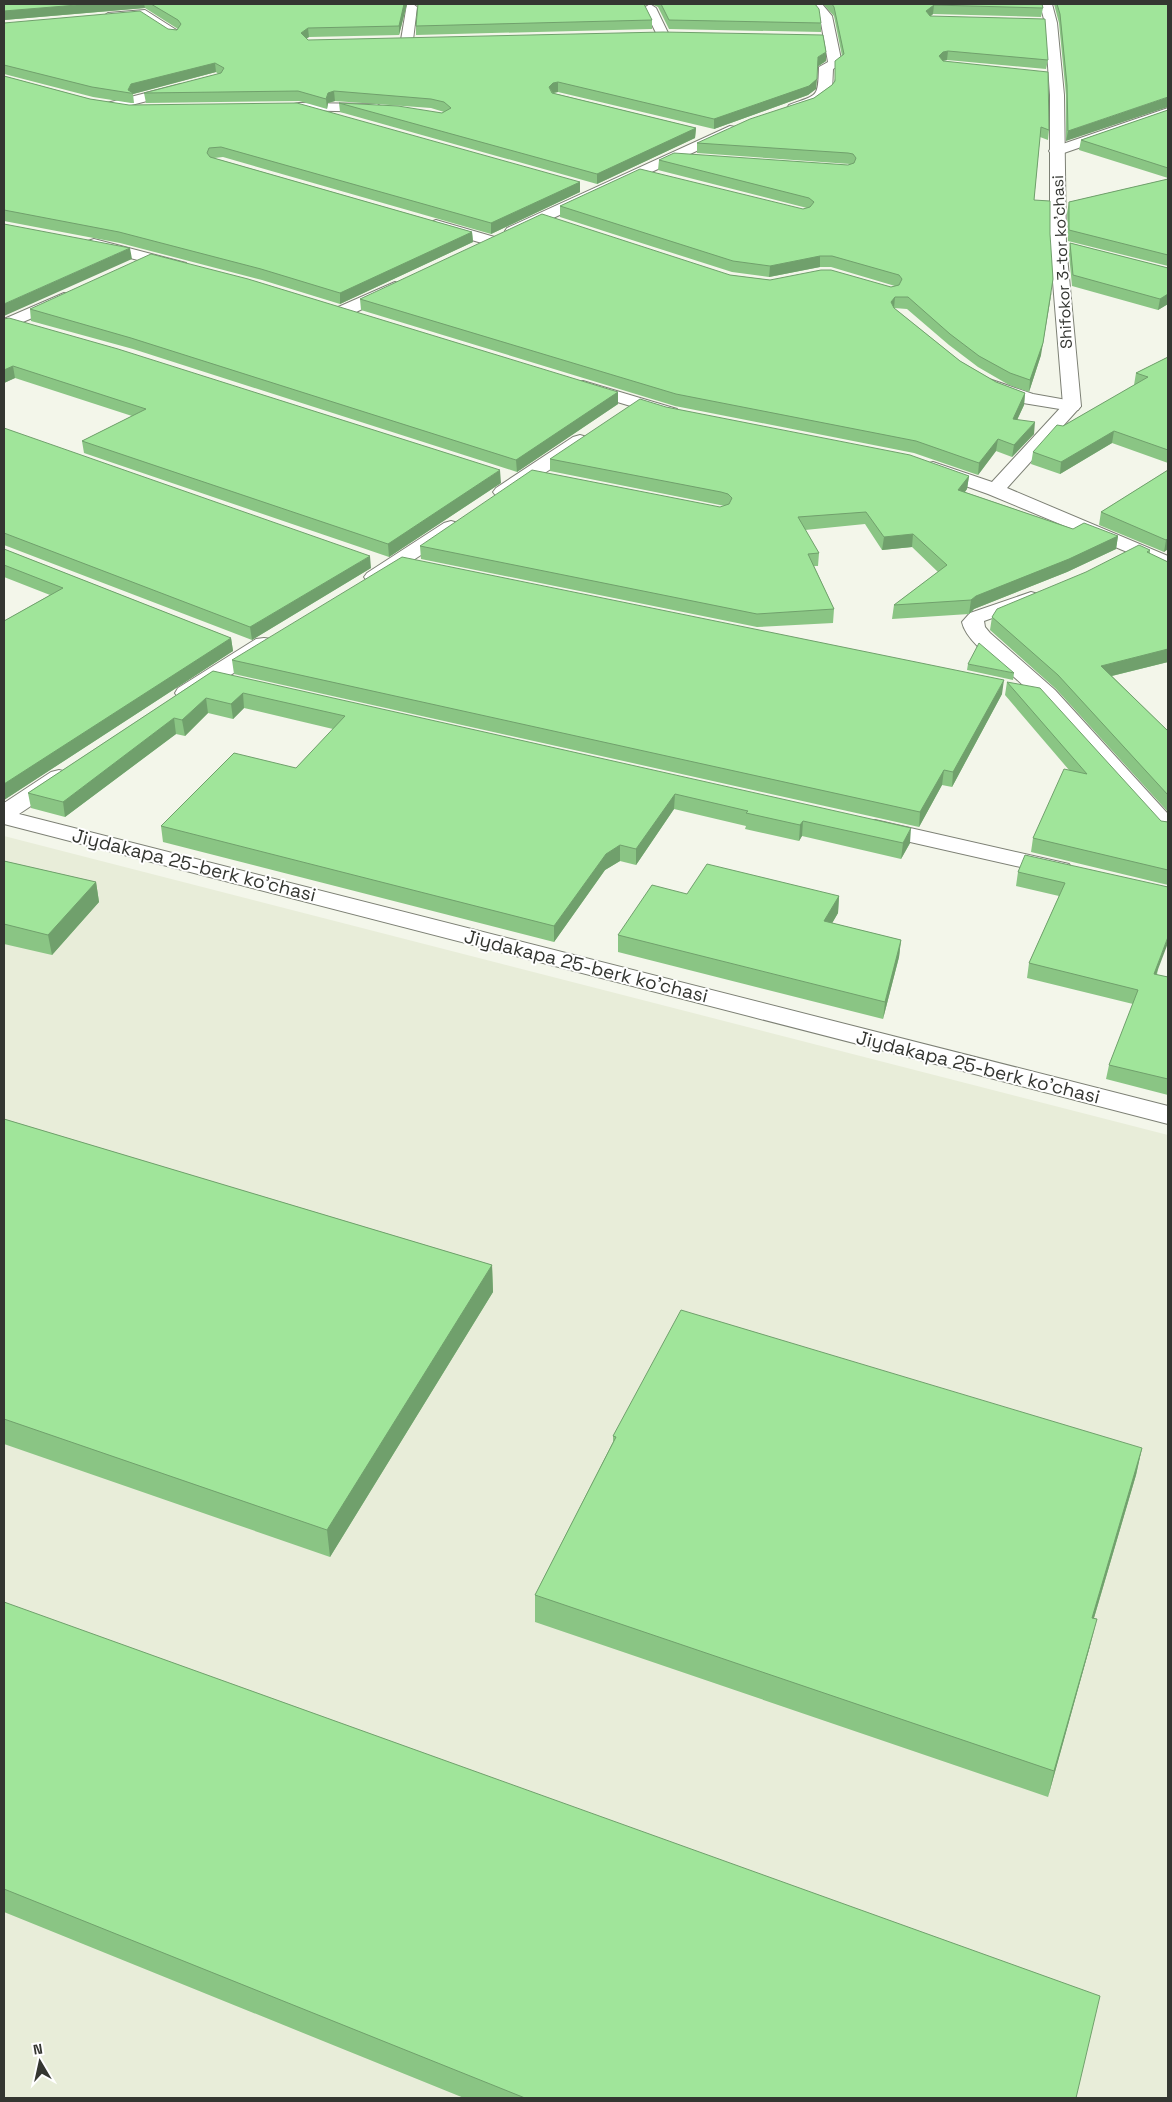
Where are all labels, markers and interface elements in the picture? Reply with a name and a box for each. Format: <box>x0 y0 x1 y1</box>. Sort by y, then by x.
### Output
street label: Shifokor 3-tor koʼchasi <box>1047 175 1077 349</box>
street label: Jiydakapa 25-berk koʼchasi <box>69 823 319 907</box>
street label: Jiydakapa 25-berk koʼchasi <box>461 924 711 1008</box>
street label: Jiydakapa 25-berk koʼchasi <box>853 1025 1103 1109</box>
north arrow <box>15 2037 65 2087</box>
text: N <box>32 2040 44 2059</box>

